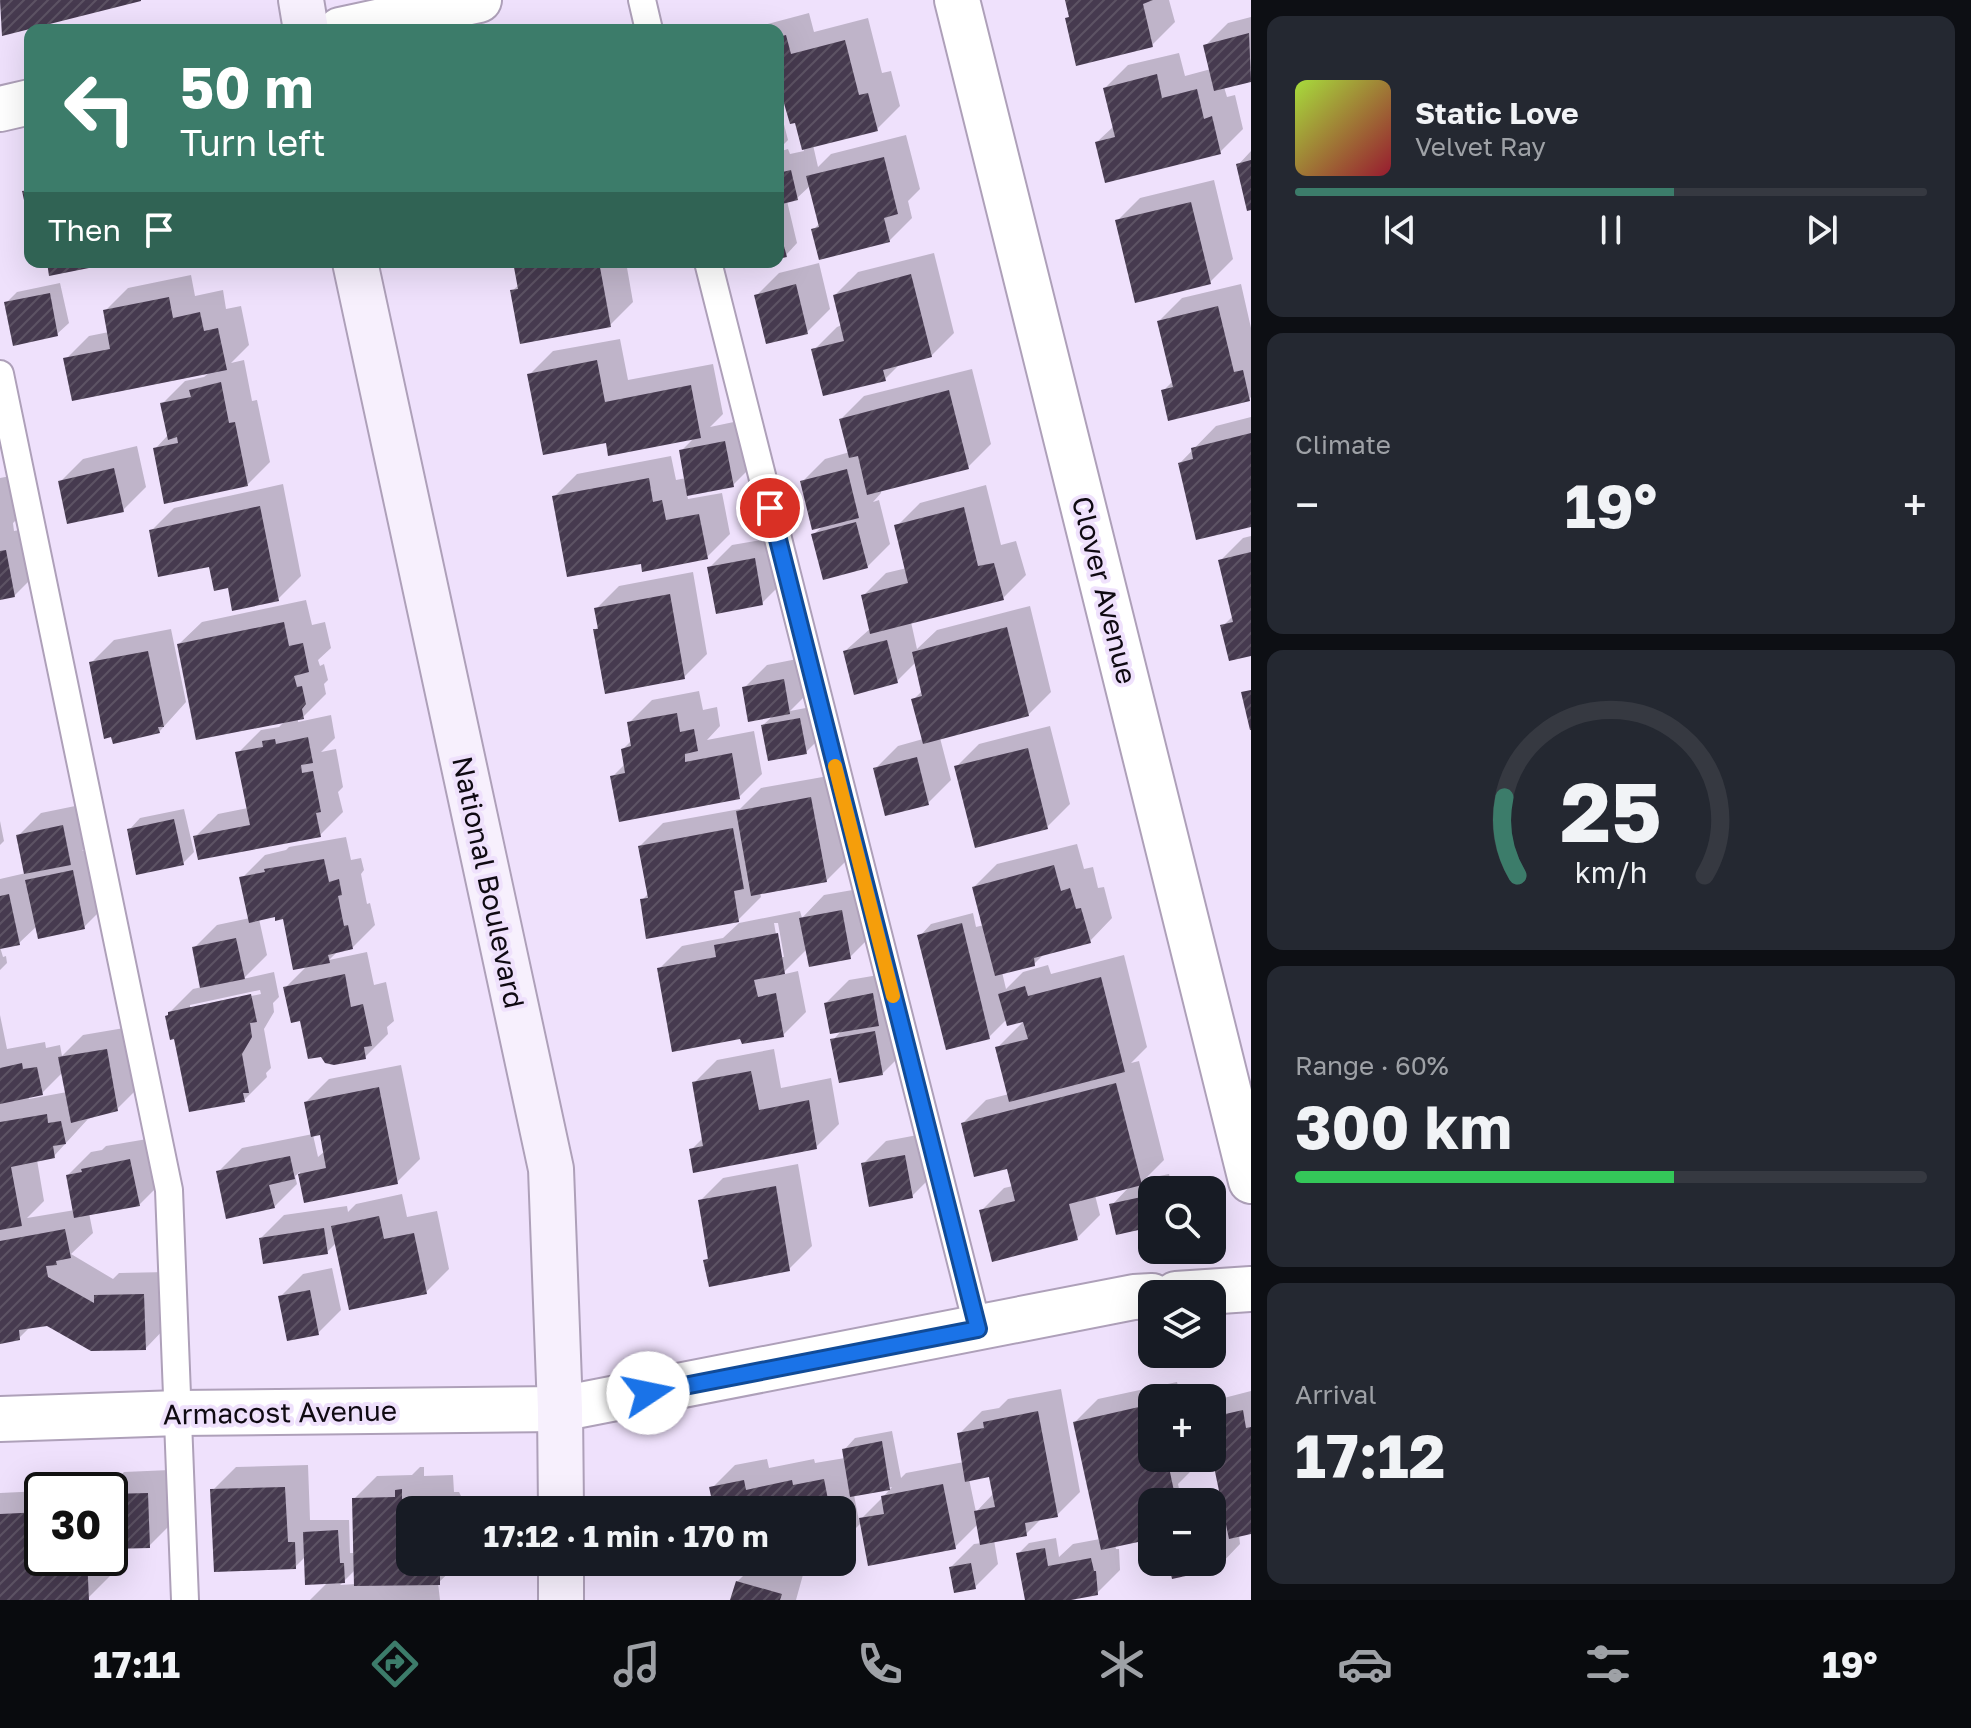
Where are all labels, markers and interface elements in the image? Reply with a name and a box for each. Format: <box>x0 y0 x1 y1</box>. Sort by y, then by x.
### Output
text: 50 m <box>180 53 314 120</box>
icon: left <box>48 56 152 160</box>
text: Static Love <box>1415 95 1579 131</box>
text: Turn left <box>180 121 326 164</box>
text: Velvet Ray <box>1415 131 1546 162</box>
icon: arrive <box>137 208 181 252</box>
icon: previous <box>1378 208 1422 252</box>
icon: pause <box>1589 208 1633 252</box>
icon: next <box>1800 208 1844 252</box>
text: Then <box>48 212 121 248</box>
text: Climate <box>1295 429 1391 460</box>
text: 19° <box>1565 469 1657 541</box>
pin <box>736 474 804 542</box>
text: − <box>1295 478 1319 531</box>
text: + <box>1903 478 1927 531</box>
icon: arrive <box>748 486 792 530</box>
street label: Clover Avenue <box>1066 493 1144 687</box>
street label: National Boulevard <box>446 753 532 1011</box>
text: 25 <box>1560 760 1662 860</box>
text: km/h <box>1575 855 1647 889</box>
text: Range · 60% <box>1295 1050 1449 1081</box>
text: 300 km <box>1295 1090 1512 1162</box>
map controls <box>1138 1176 1226 1576</box>
button: search <box>1138 1176 1226 1264</box>
button: layers <box>1138 1280 1226 1368</box>
position arrow <box>606 1351 690 1435</box>
text: Arrival <box>1295 1379 1376 1410</box>
button: + <box>1138 1384 1226 1472</box>
street label: Armacost Avenue <box>163 1393 397 1431</box>
text: 17:12 <box>1295 1419 1445 1491</box>
speed limit sign: 30 <box>24 1472 128 1576</box>
button: − <box>1138 1488 1226 1576</box>
text: 17:12 · 1 min · 170 m <box>484 1518 768 1554</box>
icon: directions <box>367 1636 423 1692</box>
icon: music <box>609 1636 665 1692</box>
icon: phone <box>852 1636 908 1692</box>
icon: climate <box>1094 1636 1150 1692</box>
icon: car <box>1337 1636 1393 1692</box>
icon: filters <box>1580 1636 1636 1692</box>
text: 17:11 <box>93 1643 180 1686</box>
text: 19° <box>1822 1643 1878 1686</box>

